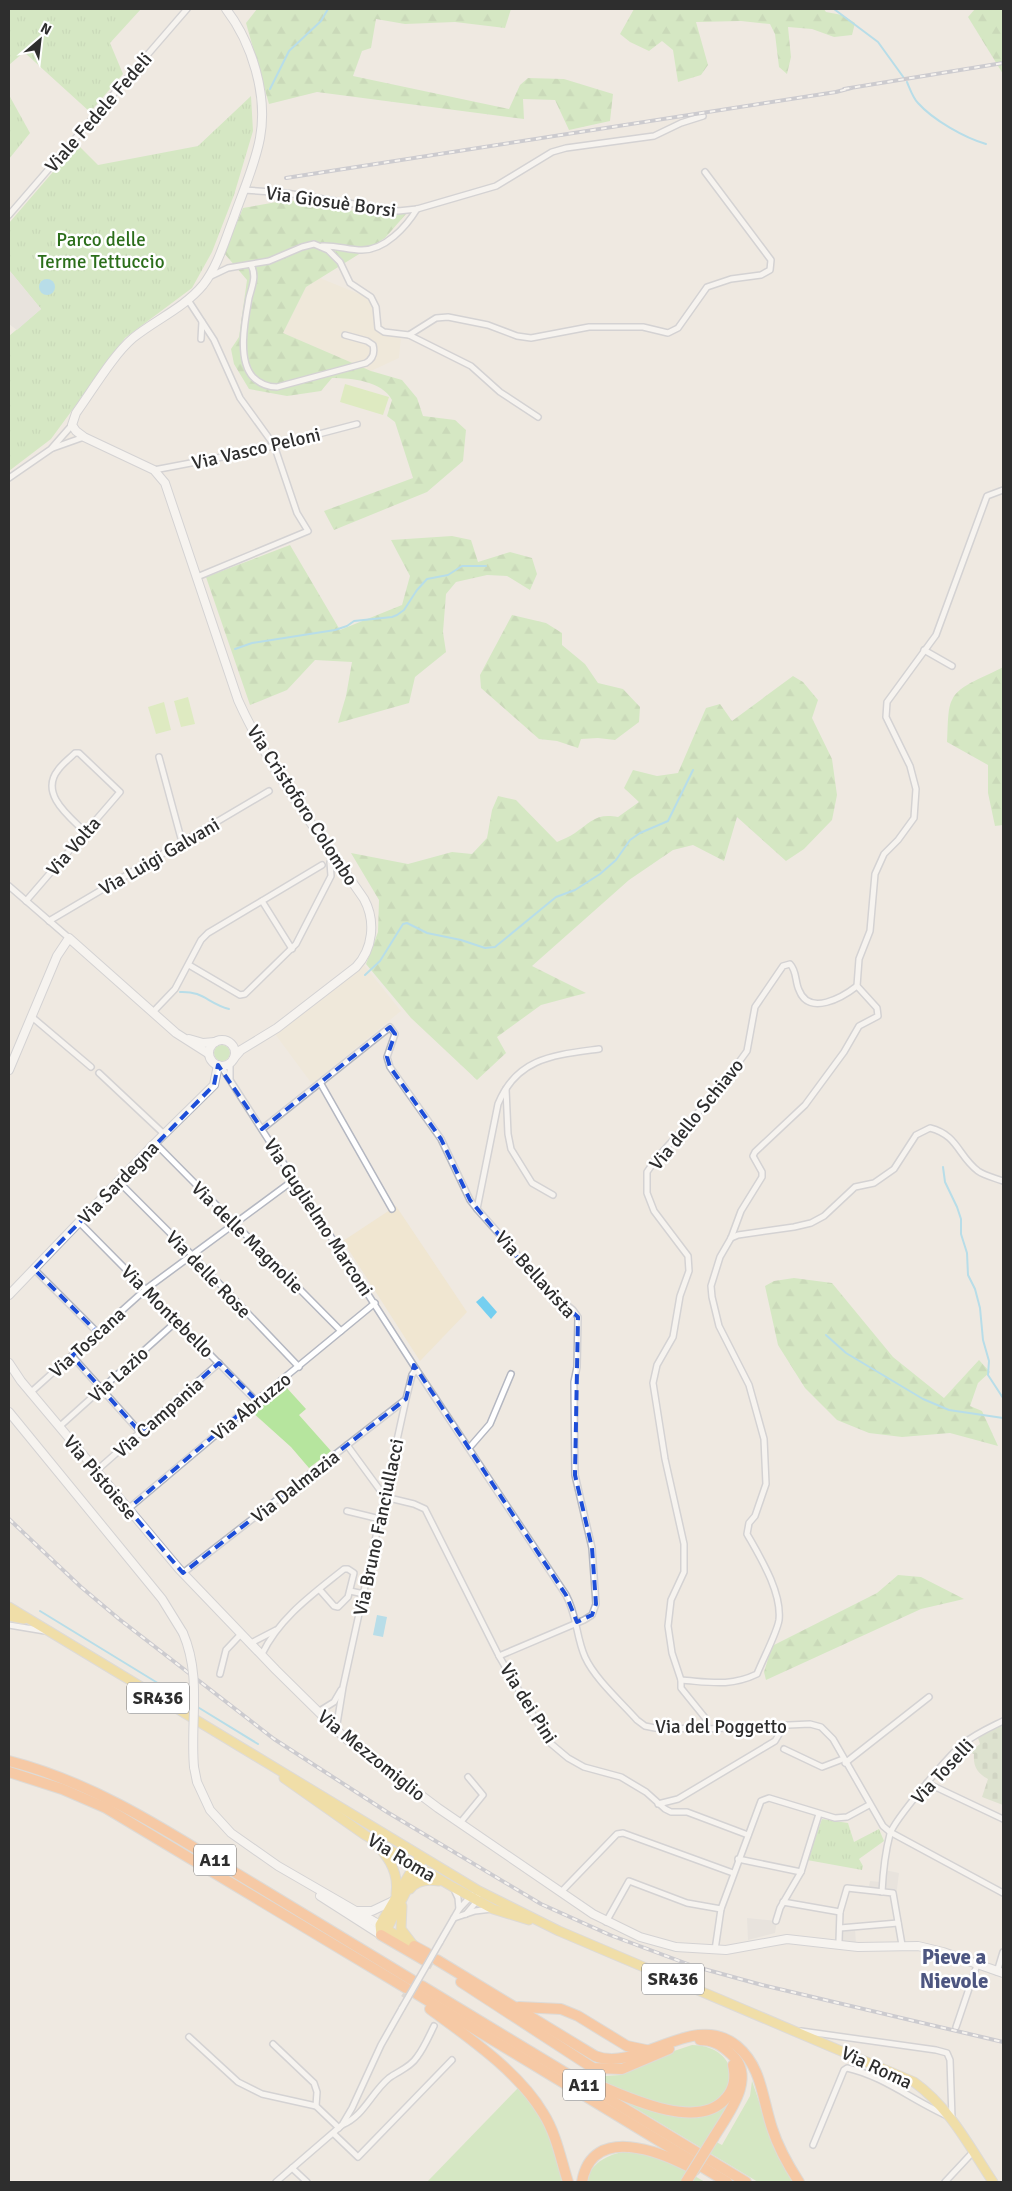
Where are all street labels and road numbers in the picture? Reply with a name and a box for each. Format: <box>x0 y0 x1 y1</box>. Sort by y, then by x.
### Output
street label: Viale Fedele Fedeli <box>40 48 157 178</box>
street label: Via Giosuè Borsi <box>264 181 398 223</box>
street label: Via Vasco Peloni <box>189 422 323 475</box>
street label: Via Cristoforo Colombo <box>241 721 363 890</box>
street label: Via Volta <box>41 812 106 881</box>
street label: Via Luigi Galvani <box>95 813 224 901</box>
street label: Via dello Schiavo <box>644 1054 749 1175</box>
street label: Via Guglielmo Marconi <box>258 1134 378 1301</box>
street label: Via Sardegna <box>73 1136 164 1229</box>
street label: Via delle Magnolie <box>186 1176 309 1299</box>
street label: Via delle Rose <box>160 1226 256 1324</box>
street label: Via Bellavista <box>490 1226 581 1323</box>
street label: Via Montebello <box>116 1260 219 1363</box>
street label: Via Toscana <box>45 1302 131 1383</box>
street label: Via Lazio <box>84 1341 154 1408</box>
street label: Via Abruzzo <box>207 1367 296 1446</box>
street label: Via Campania <box>109 1372 208 1463</box>
street label: Via Pistoiese <box>58 1430 143 1525</box>
street label: Via Bruno Fanciullacci <box>348 1436 409 1618</box>
street label: Via Dalmazia <box>247 1445 344 1529</box>
street label: Via dei Pini <box>494 1659 562 1748</box>
road number: SR436 <box>127 1682 189 1714</box>
street label: Via Mezzomiglio <box>312 1705 430 1807</box>
street label: Via del Poggetto <box>655 1715 787 1739</box>
street label: Via Toselli <box>906 1734 979 1810</box>
street label: Via Roma <box>363 1828 440 1888</box>
road number: A11 <box>194 1844 236 1876</box>
road number: SR436 <box>642 1964 704 1995</box>
street label: Via Roma <box>837 2041 916 2095</box>
road number: A11 <box>563 2070 605 2100</box>

